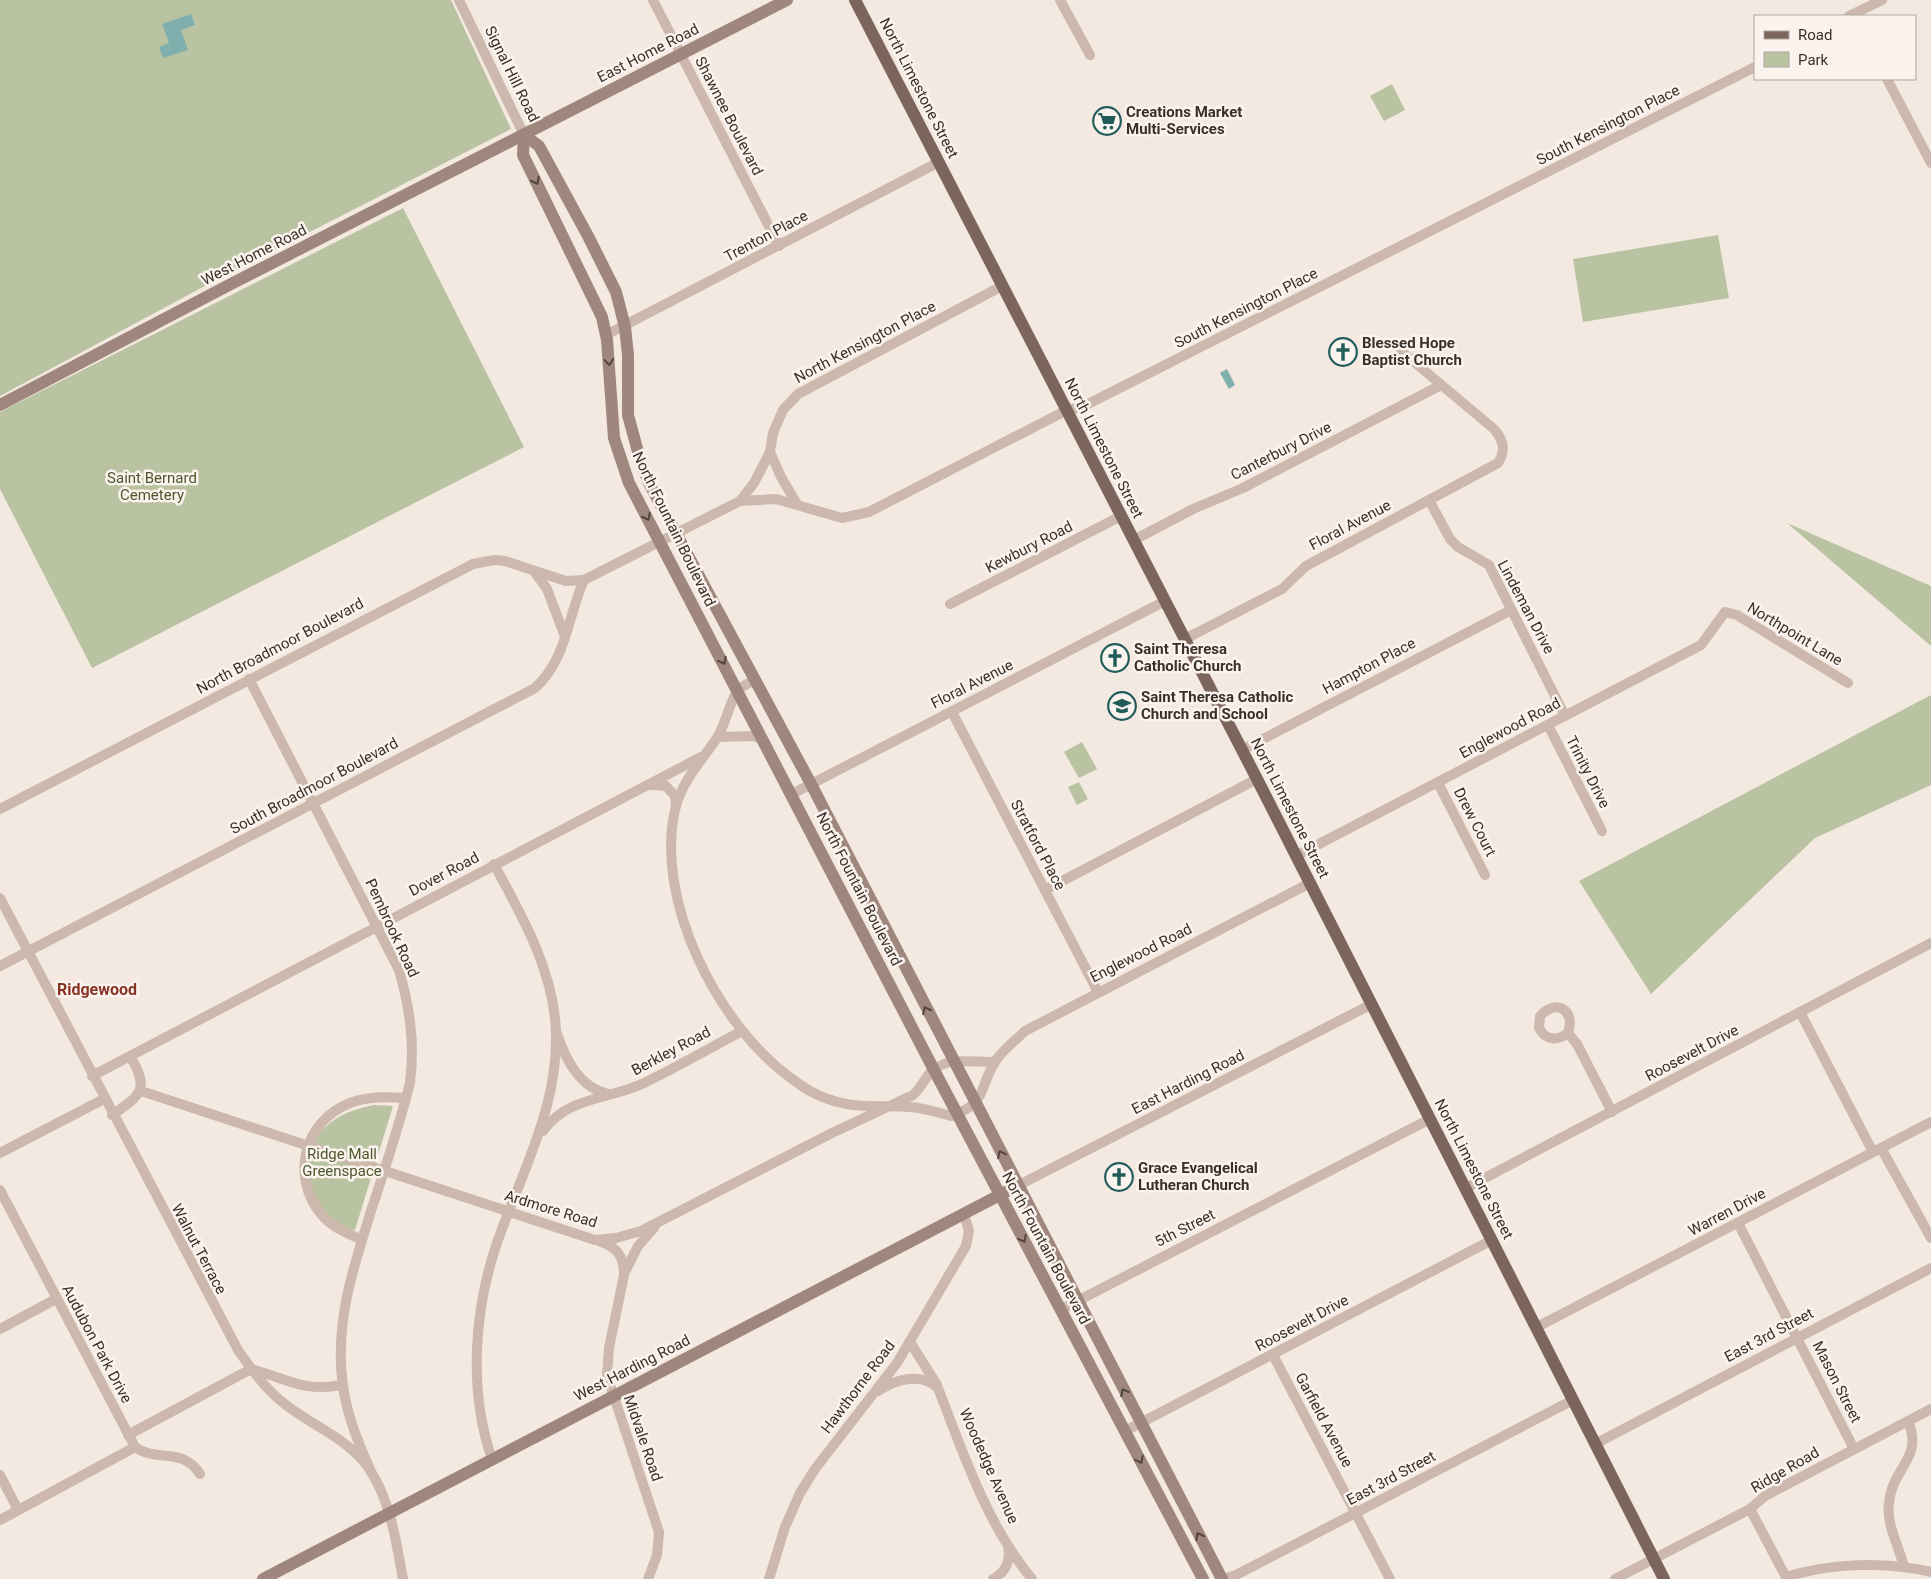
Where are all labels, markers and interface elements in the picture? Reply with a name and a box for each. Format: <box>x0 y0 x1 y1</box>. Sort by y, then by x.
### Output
street label: North Limestone Street <box>876 15 962 161</box>
legend <box>1754 15 1916 80</box>
street label: East Home Road <box>594 20 702 86</box>
street label: Signal Hill Road <box>481 23 543 125</box>
text: Road <box>1798 26 1832 44</box>
text: Park <box>1798 51 1829 69</box>
street label: Shawnee Boulevard <box>691 54 767 178</box>
street label: South Kensington Place <box>1533 81 1683 169</box>
place label: Creations Market Multi-Services <box>1126 103 1242 138</box>
supermarket icon: Creations Market Multi-Services <box>1092 106 1122 136</box>
one-way arrow <box>530 175 540 184</box>
street label: Trenton Place <box>721 206 811 266</box>
street label: West Home Road <box>198 221 310 289</box>
street label: South Kensington Place <box>1171 264 1321 352</box>
street label: North Kensington Place <box>791 297 939 387</box>
place label: Blessed Hope Baptist Church <box>1362 334 1462 369</box>
church icon: Blessed Hope Baptist Church <box>1328 337 1358 367</box>
one-way arrow <box>603 359 614 367</box>
street label: North Limestone Street <box>1061 375 1147 521</box>
street label: Canterbury Drive <box>1228 418 1334 484</box>
street label: North Fountain Boulevard <box>629 449 719 609</box>
park label: Saint Bernard Cemetery <box>107 469 197 504</box>
street label: Floral Avenue <box>1306 496 1394 554</box>
one-way arrow <box>641 512 651 521</box>
street label: Kewbury Road <box>982 517 1076 577</box>
street label: Lindeman Drive <box>1494 557 1558 657</box>
street label: North Broadmoor Boulevard <box>193 594 367 698</box>
street label: Northpoint Lane <box>1744 599 1846 670</box>
street label: Hampton Place <box>1319 634 1419 698</box>
place label: Saint Theresa Catholic Church <box>1134 640 1241 675</box>
church icon: Saint Theresa Catholic Church <box>1100 643 1130 673</box>
one-way arrow <box>717 656 727 665</box>
street label: Floral Avenue <box>928 656 1016 712</box>
place label: Saint Theresa Catholic Church and School <box>1141 688 1293 723</box>
school or university icon: Saint Theresa Catholic Church and School <box>1107 691 1137 721</box>
street label: Englewood Road <box>1456 694 1564 762</box>
street label: Trinity Drive <box>1562 733 1614 811</box>
street label: South Broadmoor Boulevard <box>227 734 401 838</box>
street label: North Limestone Street <box>1247 735 1333 881</box>
street label: Drew Court <box>1450 785 1500 859</box>
street label: Stratford Place <box>1007 797 1069 893</box>
street label: North Fountain Boulevard <box>812 809 906 969</box>
street label: Dover Road <box>406 848 482 900</box>
street label: Pembrook Road <box>361 876 423 980</box>
street label: Englewood Road <box>1087 920 1195 986</box>
district label: Ridgewood <box>57 980 137 999</box>
one-way arrow <box>922 1006 932 1015</box>
street label: Roosevelt Drive <box>1642 1021 1742 1085</box>
street label: Berkley Road <box>628 1023 714 1079</box>
street label: East Harding Road <box>1129 1046 1247 1118</box>
street label: North Limestone Street <box>1431 1096 1517 1242</box>
park label: Ridge Mall Greenspace <box>302 1145 382 1180</box>
one-way arrow <box>997 1150 1007 1159</box>
place label: Grace Evangelical Lutheran Church <box>1138 1159 1258 1194</box>
church icon: Grace Evangelical Lutheran Church <box>1104 1162 1134 1192</box>
street label: North Fountain Boulevard <box>998 1169 1094 1327</box>
street label: Warren Drive <box>1685 1184 1769 1240</box>
street label: Ardmore Road <box>502 1186 600 1232</box>
street label: Walnut Terrace <box>168 1201 230 1297</box>
street label: 5th Street <box>1152 1205 1218 1251</box>
one-way arrow <box>1017 1233 1027 1242</box>
street label: Audubon Park Drive <box>58 1282 136 1406</box>
street label: Roosevelt Drive <box>1252 1291 1352 1355</box>
street label: East 3rd Street <box>1721 1304 1817 1366</box>
street label: West Harding Road <box>571 1331 693 1405</box>
street label: Hawthorne Road <box>817 1337 899 1437</box>
street label: Mason Street <box>1809 1338 1865 1426</box>
street label: Garfield Avenue <box>1291 1370 1357 1470</box>
one-way arrow <box>1120 1388 1130 1397</box>
street label: Midvale Road <box>620 1392 666 1484</box>
street label: Woodedge Avenue <box>956 1406 1022 1526</box>
street label: Ridge Road <box>1748 1443 1822 1497</box>
street label: East 3rd Street <box>1343 1447 1439 1509</box>
one-way arrow <box>1134 1454 1144 1463</box>
one-way arrow <box>1195 1532 1205 1541</box>

